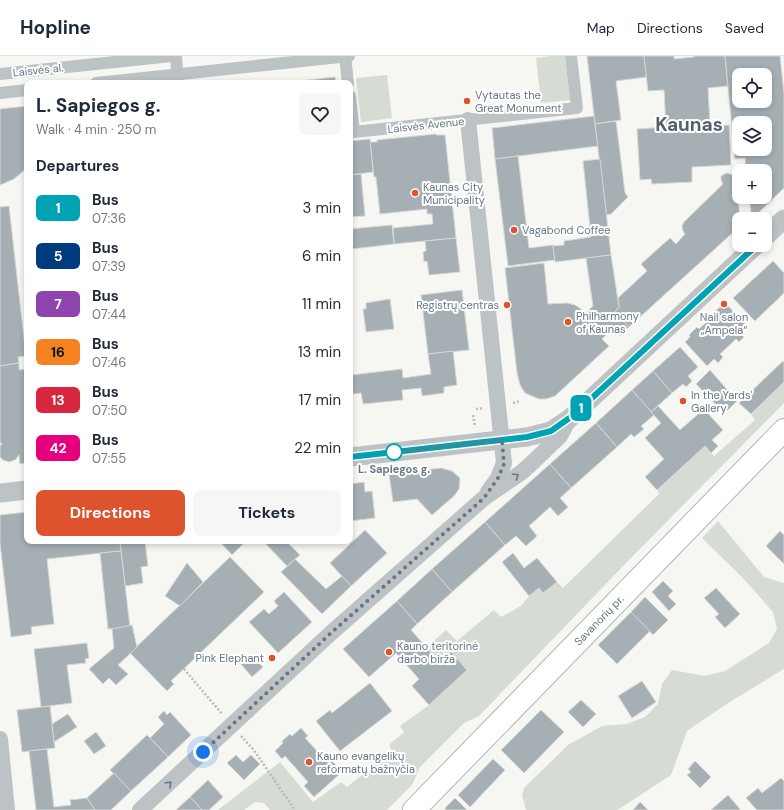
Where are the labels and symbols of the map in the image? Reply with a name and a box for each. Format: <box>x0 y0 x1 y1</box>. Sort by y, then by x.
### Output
street label: Laisvės al. <box>12 60 64 80</box>
place label: Vytautas the Great Monument <box>475 88 562 115</box>
marker: Vytautas the Great Monument <box>462 96 472 106</box>
district label: Kaunas <box>655 112 723 137</box>
street label: Laisvės Avenue <box>387 114 465 136</box>
place label: Kaunas City Municipality <box>423 180 485 207</box>
marker: Kaunas City Municipality <box>410 188 420 198</box>
place label: Vagabond Coffee <box>522 223 611 237</box>
marker: Vagabond Coffee <box>509 225 519 235</box>
place label: Registrų centras <box>416 298 499 312</box>
marker: Nail salon „Ampela“ <box>719 299 729 309</box>
marker: Registrų centras <box>502 300 512 310</box>
place label: Philharmony of Kaunas <box>576 309 639 336</box>
place label: Nail salon „Ampela“ <box>700 310 748 337</box>
marker: Philharmony of Kaunas <box>563 317 573 327</box>
place label: In the Yards' Gallery <box>691 388 752 415</box>
line badge: 1 <box>568 395 594 421</box>
marker: In the Yards' Gallery <box>678 396 688 406</box>
marker: L. Sapiegos g. <box>385 443 403 461</box>
place label: L. Sapiegos g. <box>358 462 430 476</box>
one-way arrow <box>512 474 519 481</box>
street label: Savanorių pr. <box>571 592 627 648</box>
place label: Kauno teritorinė darbo birža <box>397 639 478 666</box>
marker: Kauno teritorinė darbo birža <box>384 647 394 657</box>
place label: Pink Elephant <box>195 651 264 665</box>
marker: Pink Elephant <box>267 653 277 663</box>
your location <box>193 742 213 762</box>
place label: Kauno evangelikų reformatų bažnyčia <box>317 749 415 776</box>
marker: Kauno evangelikų reformatų bažnyčia <box>304 757 314 767</box>
one-way arrow <box>164 781 172 789</box>

